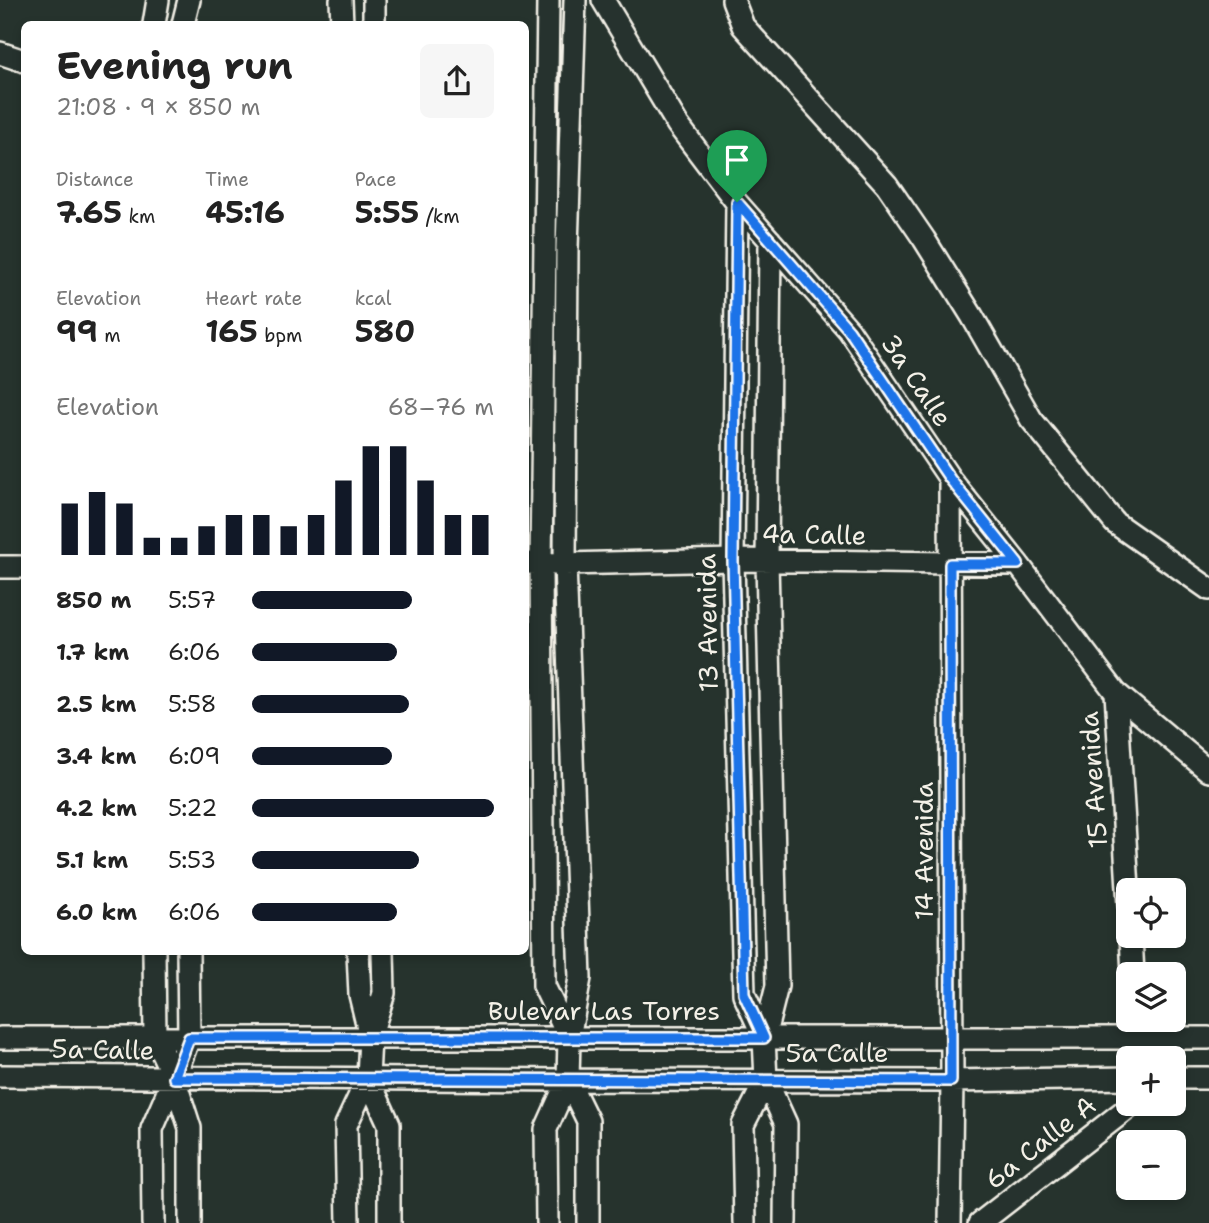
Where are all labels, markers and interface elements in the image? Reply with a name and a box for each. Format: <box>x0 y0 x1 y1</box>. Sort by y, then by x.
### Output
text: Evening run <box>56 40 293 91</box>
button: share <box>420 44 494 118</box>
text: 21:08 · 9 × 850 m <box>56 92 260 122</box>
pin <box>707 130 767 202</box>
icon: arrive <box>718 141 756 179</box>
text: Distance <box>56 167 134 192</box>
text: Time <box>205 167 249 192</box>
text: Pace <box>355 167 396 192</box>
text: 7.65 <box>56 192 122 233</box>
text: 45:16 <box>205 192 285 233</box>
text: 5:55 <box>355 192 419 233</box>
text: km <box>122 204 155 229</box>
text: /km <box>419 204 460 229</box>
text: Elevation <box>56 286 141 311</box>
text: Heart rate <box>205 286 302 311</box>
text: kcal <box>355 286 392 311</box>
text: 99 <box>56 311 98 352</box>
text: 165 <box>205 311 258 352</box>
text: 580 <box>355 311 415 352</box>
text: m <box>98 323 121 348</box>
text: bpm <box>258 323 302 348</box>
street label: 3a Calle <box>873 327 961 433</box>
text: Elevation <box>56 392 159 422</box>
text: 68–76 m <box>388 392 494 422</box>
street label: 4a Calle <box>761 516 867 552</box>
street label: 13 Avenida <box>688 553 726 693</box>
text: 850 m <box>56 585 131 615</box>
text: 5:57 <box>168 585 216 615</box>
text: 1.7 km <box>56 637 129 667</box>
text: 6:06 <box>168 637 221 667</box>
text: 2.5 km <box>56 689 137 719</box>
text: 5:58 <box>168 689 217 719</box>
street label: 15 Avenida <box>1071 710 1115 850</box>
text: 3.4 km <box>56 741 136 771</box>
text: 6:09 <box>168 741 220 771</box>
street label: 14 Avenida <box>906 782 941 920</box>
text: 4.2 km <box>56 793 137 823</box>
text: 5:22 <box>168 793 217 823</box>
text: 5.1 km <box>56 845 128 875</box>
text: 5:53 <box>168 845 216 875</box>
map controls <box>1116 878 1186 1200</box>
button: locate <box>1116 878 1186 948</box>
text: 6.0 km <box>56 897 137 927</box>
text: 6:06 <box>168 897 221 927</box>
button: layers <box>1116 962 1186 1032</box>
street label: Bulevar Las Torres <box>488 993 720 1028</box>
street label: 5a Calle <box>51 1031 155 1067</box>
street label: 5a Calle <box>786 1035 888 1070</box>
button: + <box>1116 1046 1186 1116</box>
street label: 6a Calle A <box>977 1087 1103 1197</box>
button: − <box>1116 1130 1186 1200</box>

